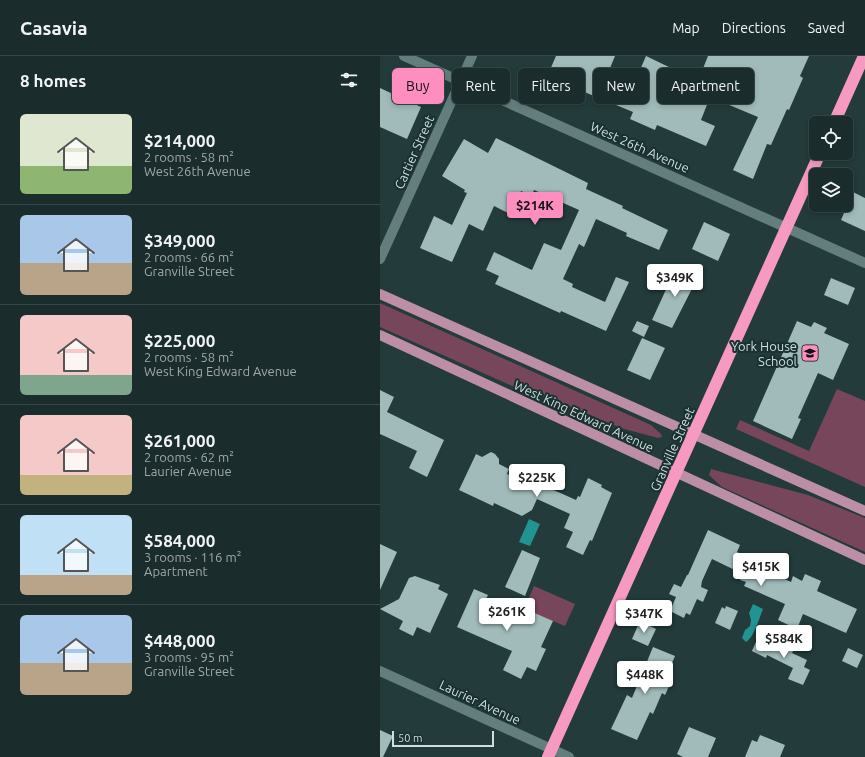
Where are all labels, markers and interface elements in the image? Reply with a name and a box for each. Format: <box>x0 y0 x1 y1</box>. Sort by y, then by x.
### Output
text: Casavia <box>20 17 87 39</box>
text: Map <box>672 20 700 36</box>
text: Directions <box>722 20 786 36</box>
text: Saved <box>808 20 845 36</box>
chip: Buy <box>392 68 444 104</box>
chip: Rent <box>452 68 510 104</box>
chip: Filters <box>518 68 585 104</box>
chip: New <box>593 68 649 104</box>
chip: Apartment <box>657 68 754 104</box>
icon: filters <box>338 69 360 91</box>
text: 8 homes <box>20 71 86 90</box>
street label: Cartier Street <box>391 113 437 191</box>
map controls <box>809 116 853 212</box>
button: locate <box>809 116 853 160</box>
street label: West 26th Avenue <box>588 119 692 175</box>
icon: home <box>52 130 100 178</box>
text: $214,000 <box>144 131 215 150</box>
text: 2 rooms · 58 m² <box>144 150 234 164</box>
text: West 26th Avenue <box>144 164 251 178</box>
button: layers <box>809 168 853 212</box>
pin: $214K <box>507 192 563 226</box>
text: $214K <box>516 198 554 212</box>
icon: home <box>52 231 100 279</box>
text: $349,000 <box>144 231 215 250</box>
text: 2 rooms · 66 m² <box>144 250 234 264</box>
text: Granville Street <box>144 264 234 278</box>
pin: $349K <box>647 264 703 298</box>
text: $349K <box>656 270 694 284</box>
icon: home <box>52 331 100 379</box>
text: $225,000 <box>144 331 215 350</box>
place label: York House School <box>731 339 798 368</box>
school or university icon: York House School <box>800 343 820 363</box>
text: 2 rooms · 58 m² <box>144 350 234 364</box>
text: West King Edward Avenue <box>144 364 297 378</box>
street label: West King Edward Avenue <box>512 377 656 455</box>
street label: Granville Street <box>647 405 697 493</box>
icon: home <box>52 431 100 479</box>
text: $261,000 <box>144 431 215 450</box>
text: 2 rooms · 62 m² <box>144 450 234 464</box>
text: Laurier Avenue <box>144 464 232 478</box>
pin: $225K <box>509 464 565 498</box>
text: $225K <box>518 470 556 484</box>
icon: home <box>52 531 100 579</box>
text: $584,000 <box>144 531 215 550</box>
text: 3 rooms · 116 m² <box>144 550 241 564</box>
pin: $415K <box>733 553 789 587</box>
text: $415K <box>742 559 780 573</box>
text: Apartment <box>144 564 208 578</box>
pin: $261K <box>479 598 535 632</box>
pin: $347K <box>616 600 672 634</box>
text: $261K <box>488 604 526 618</box>
text: $347K <box>625 606 663 620</box>
pin: $584K <box>756 625 812 659</box>
icon: home <box>52 631 100 679</box>
text: $448,000 <box>144 631 215 650</box>
text: $584K <box>765 631 803 645</box>
text: 3 rooms · 95 m² <box>144 650 234 664</box>
pin: $448K <box>617 661 673 695</box>
text: Granville Street <box>144 664 234 678</box>
text: $448K <box>626 667 664 681</box>
street label: Laurier Avenue <box>437 677 523 727</box>
scale bar <box>392 729 494 748</box>
text: 50 m <box>398 732 422 744</box>

